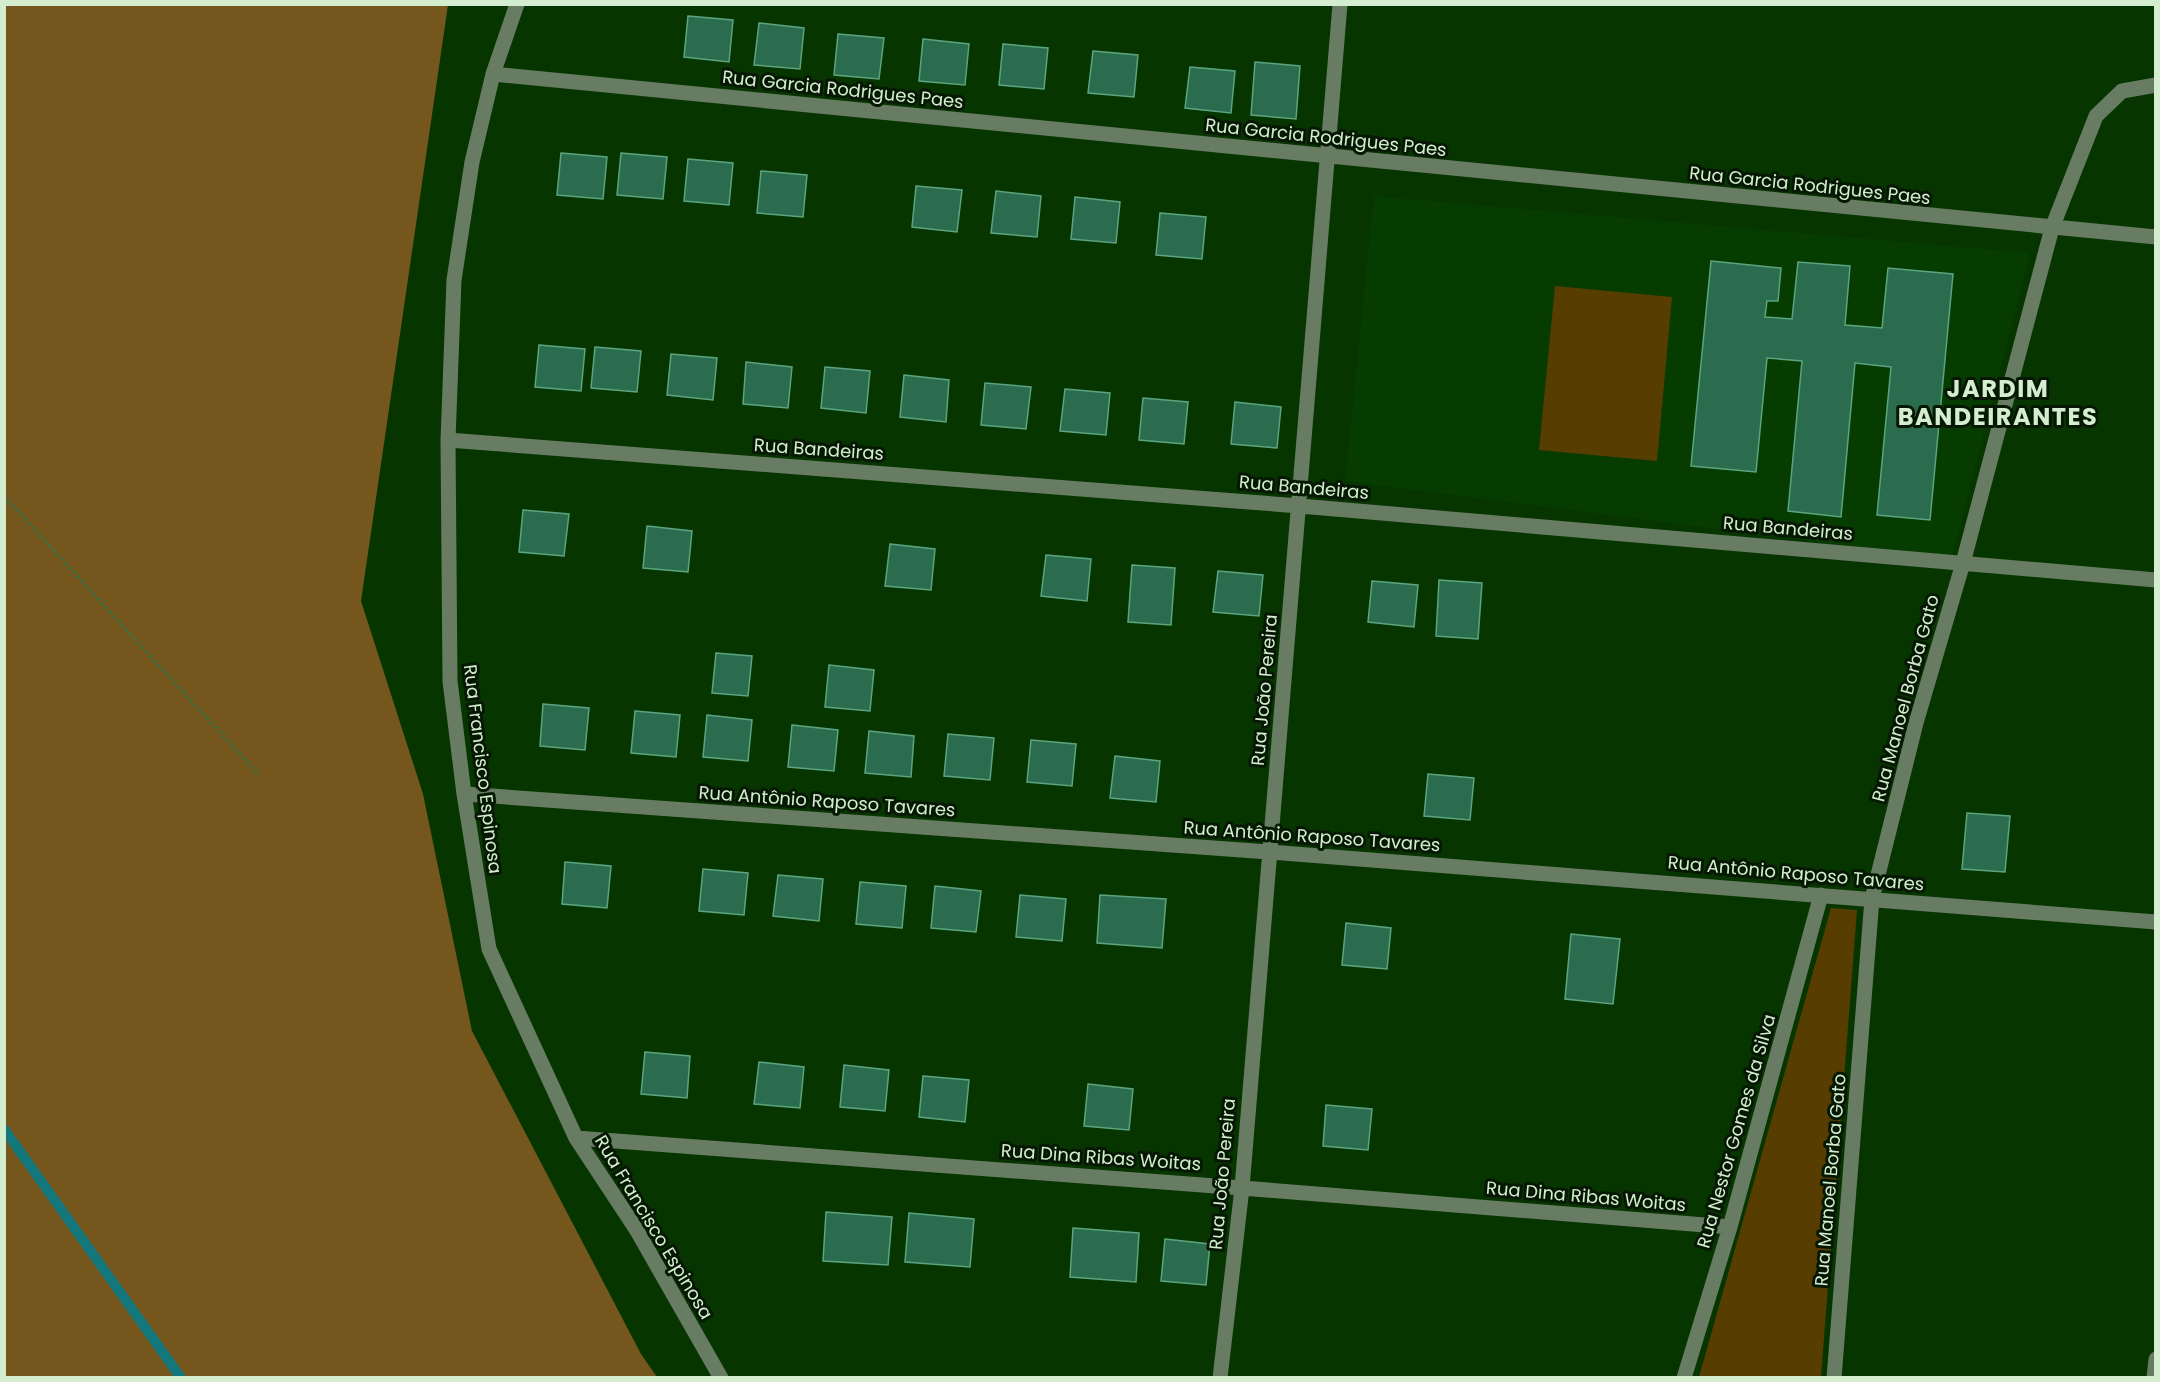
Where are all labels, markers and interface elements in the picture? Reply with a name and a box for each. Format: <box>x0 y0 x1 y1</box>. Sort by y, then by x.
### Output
street label: Rua Garcia Rodrigues Paes <box>721 64 965 114</box>
street label: Rua Garcia Rodrigues Paes <box>1204 112 1448 162</box>
street label: Rua Garcia Rodrigues Paes <box>1688 160 1932 210</box>
district label: JARDIM BANDEIRANTES <box>1898 372 2098 433</box>
street label: Rua Bandeiras <box>753 432 885 466</box>
street label: Rua Bandeiras <box>1238 469 1370 505</box>
street label: Rua Bandeiras <box>1722 510 1854 546</box>
street label: Rua Manoel Borba Gato <box>1865 592 1945 804</box>
street label: Rua João Pereira <box>1245 613 1283 767</box>
street label: Rua Francisco Espinosa <box>458 663 508 875</box>
street label: Rua Antônio Raposo Tavares <box>698 780 956 822</box>
street label: Rua Antônio Raposo Tavares <box>1183 815 1441 857</box>
street label: Rua Antônio Raposo Tavares <box>1667 849 1925 897</box>
street label: Rua Nestor Gomes da Silva <box>1691 1011 1781 1251</box>
street label: Rua Manoel Borba Gato <box>1808 1073 1852 1287</box>
street label: Rua João Pereira <box>1203 1097 1241 1251</box>
street label: Rua Francisco Espinosa <box>589 1130 719 1324</box>
street label: Rua Dina Ribas Woitas <box>1000 1138 1202 1176</box>
street label: Rua Dina Ribas Woitas <box>1485 1175 1687 1217</box>

